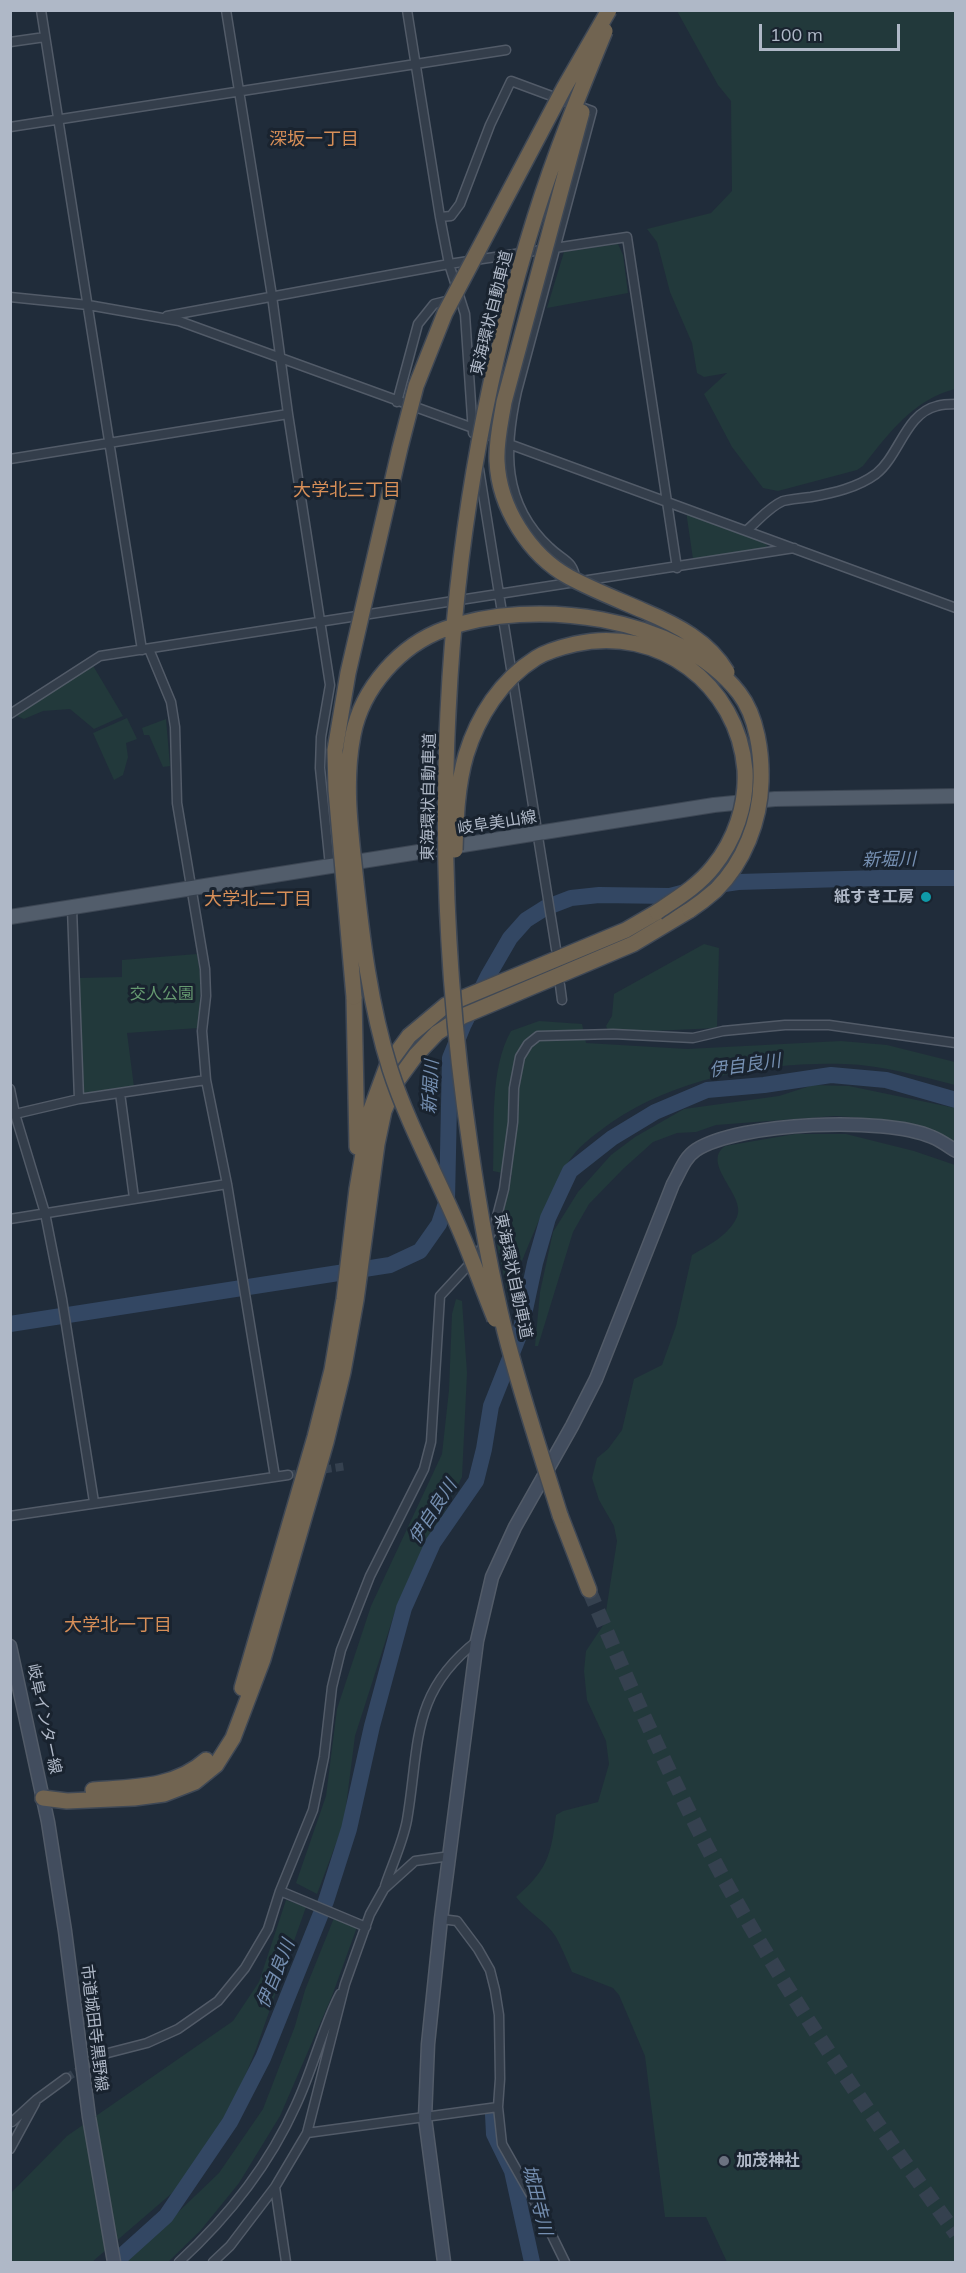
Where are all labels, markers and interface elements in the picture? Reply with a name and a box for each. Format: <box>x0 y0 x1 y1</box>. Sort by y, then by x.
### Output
scale bar <box>762 12 903 50</box>
text: 100 m <box>770 23 823 46</box>
district label: 深坂一丁目 <box>269 129 359 151</box>
street label: 東海環状自動車道 <box>467 249 517 377</box>
district label: 大学北三丁目 <box>293 480 401 502</box>
street label: 東海環状自動車道 <box>418 733 440 861</box>
street label: 岐阜美山線 <box>456 807 538 839</box>
water label: 新堀川 <box>862 849 916 871</box>
place label: 紙すき工房 <box>834 887 914 907</box>
district label: 大学北二丁目 <box>204 889 312 911</box>
marker: 紙すき工房 <box>919 890 933 904</box>
park label: 交人公園 <box>130 984 194 1004</box>
water label: 伊自良川 <box>708 1050 782 1082</box>
water label: 新堀川 <box>419 1059 443 1115</box>
street label: 東海環状自動車道 <box>490 1211 536 1341</box>
water label: 伊自良川 <box>404 1476 462 1548</box>
district label: 大学北一丁目 <box>64 1615 172 1637</box>
street label: 岐阜インター線 <box>23 1662 65 1776</box>
water label: 伊自良川 <box>253 1937 299 2011</box>
street label: 市道城田寺黒野線 <box>77 1963 111 2093</box>
place label: 加茂神社 <box>736 2151 800 2171</box>
marker: 加茂神社 <box>717 2154 731 2168</box>
water label: 城田寺川 <box>518 2162 556 2238</box>

